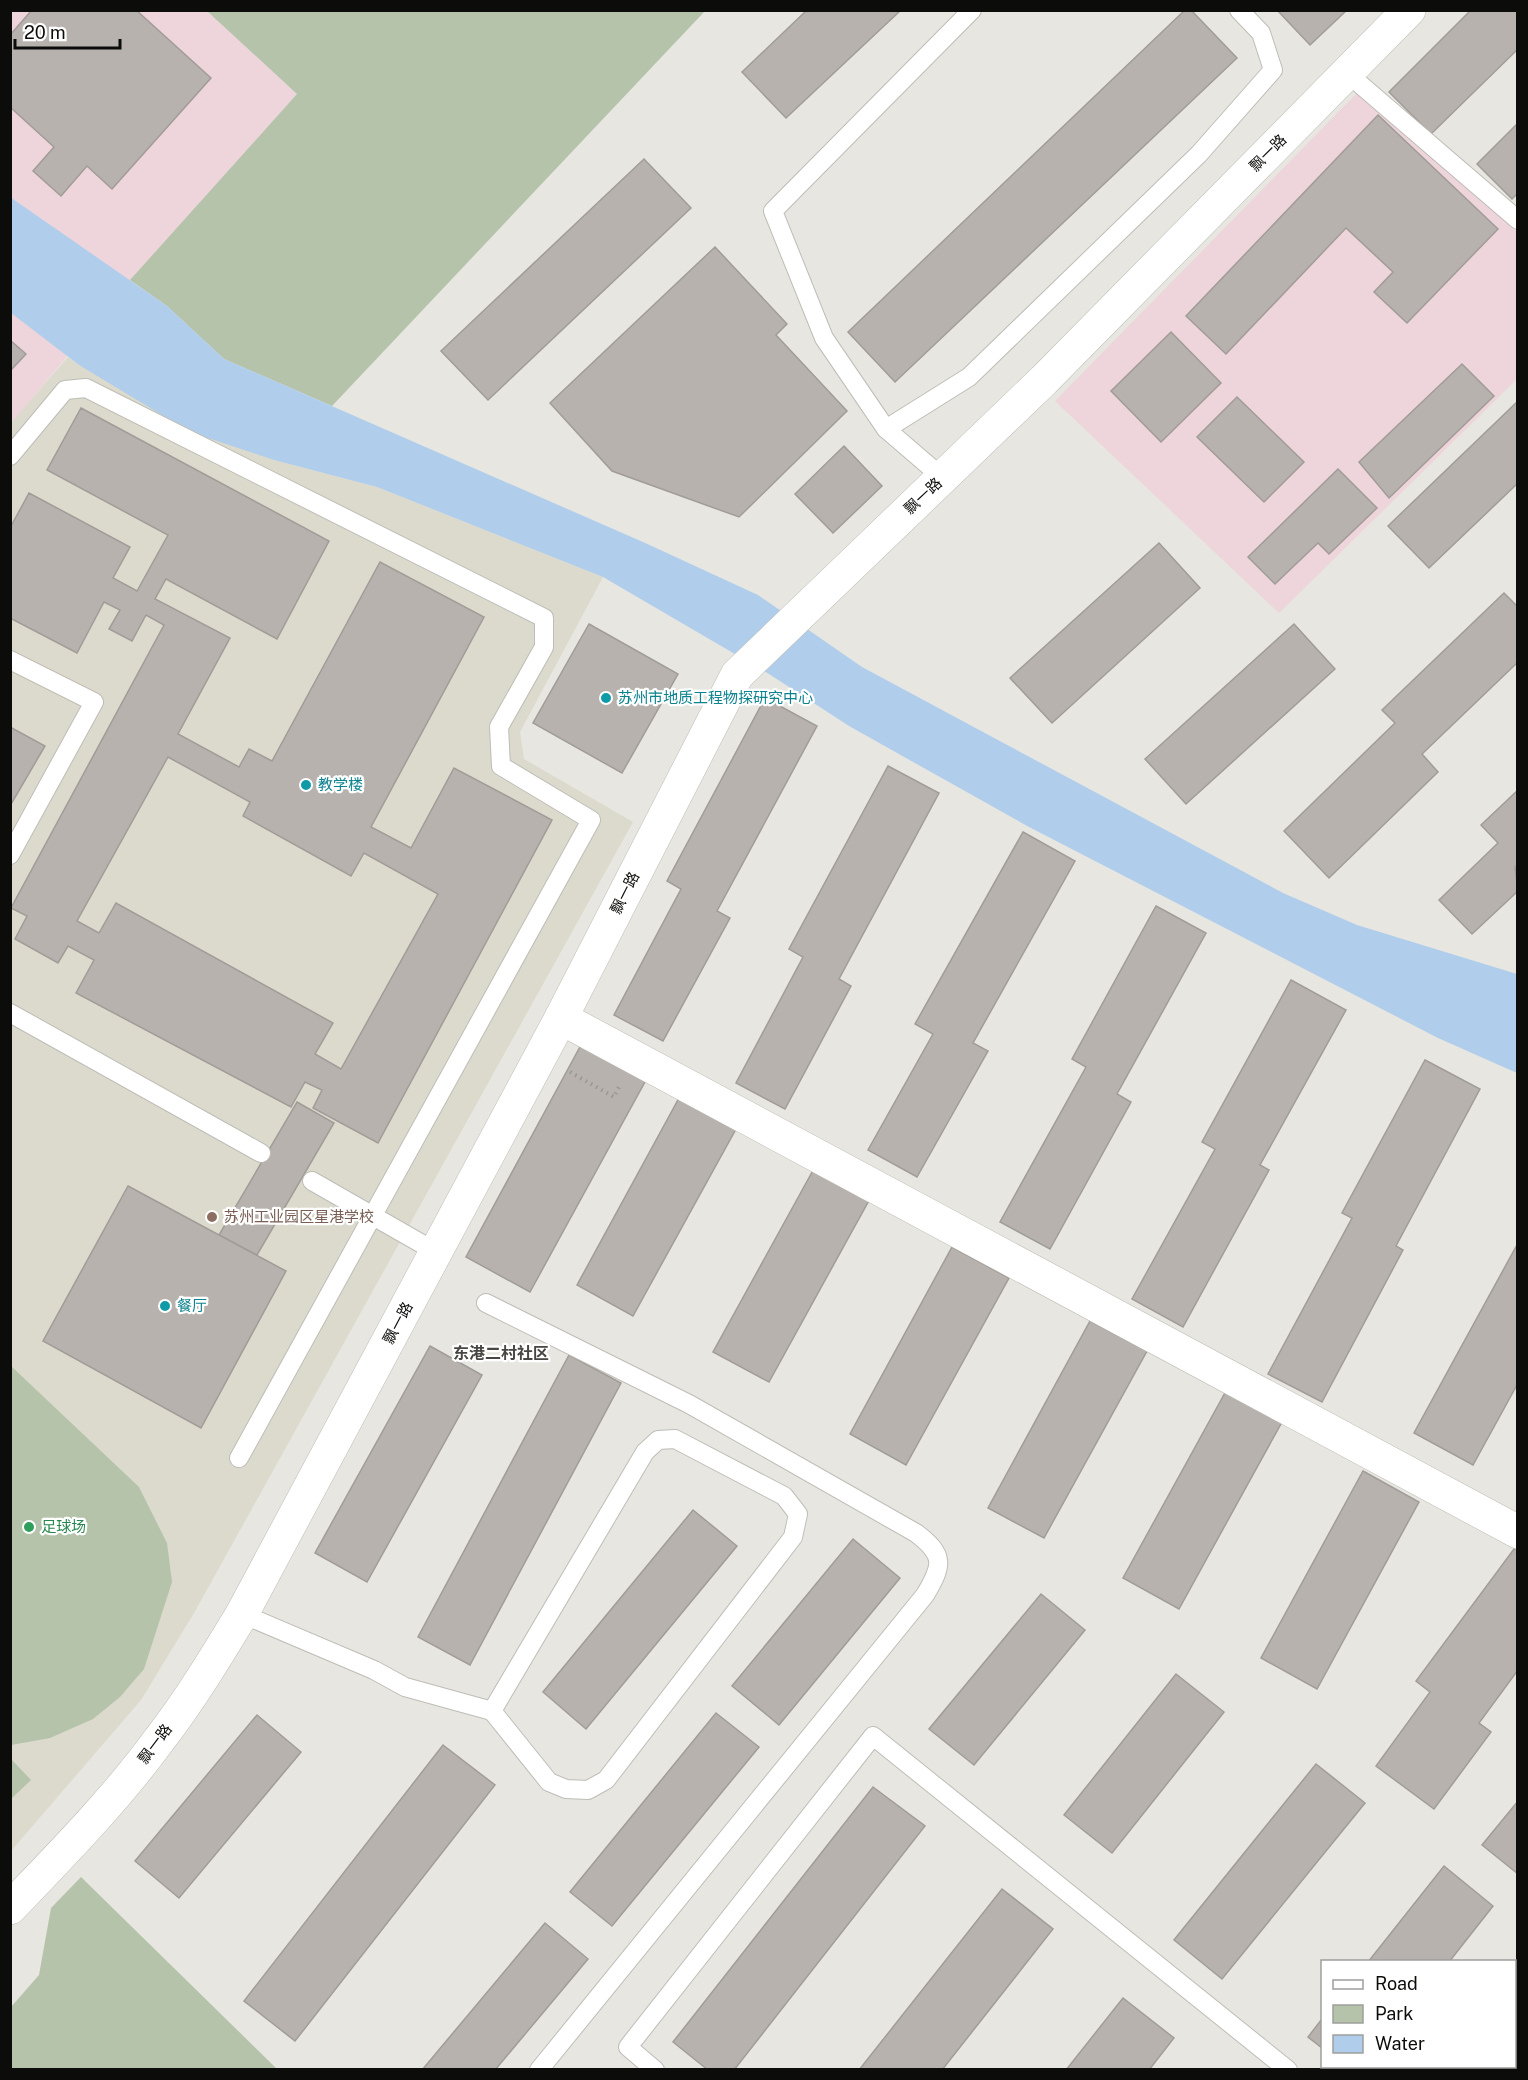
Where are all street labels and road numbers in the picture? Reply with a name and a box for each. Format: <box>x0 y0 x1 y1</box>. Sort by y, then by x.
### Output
street label: 飘一路 <box>1246 131 1290 175</box>
street label: 飘一路 <box>900 474 945 517</box>
street label: 飘一路 <box>607 869 642 917</box>
street label: 飘一路 <box>379 1299 416 1347</box>
street label: 飘一路 <box>134 1721 175 1767</box>

